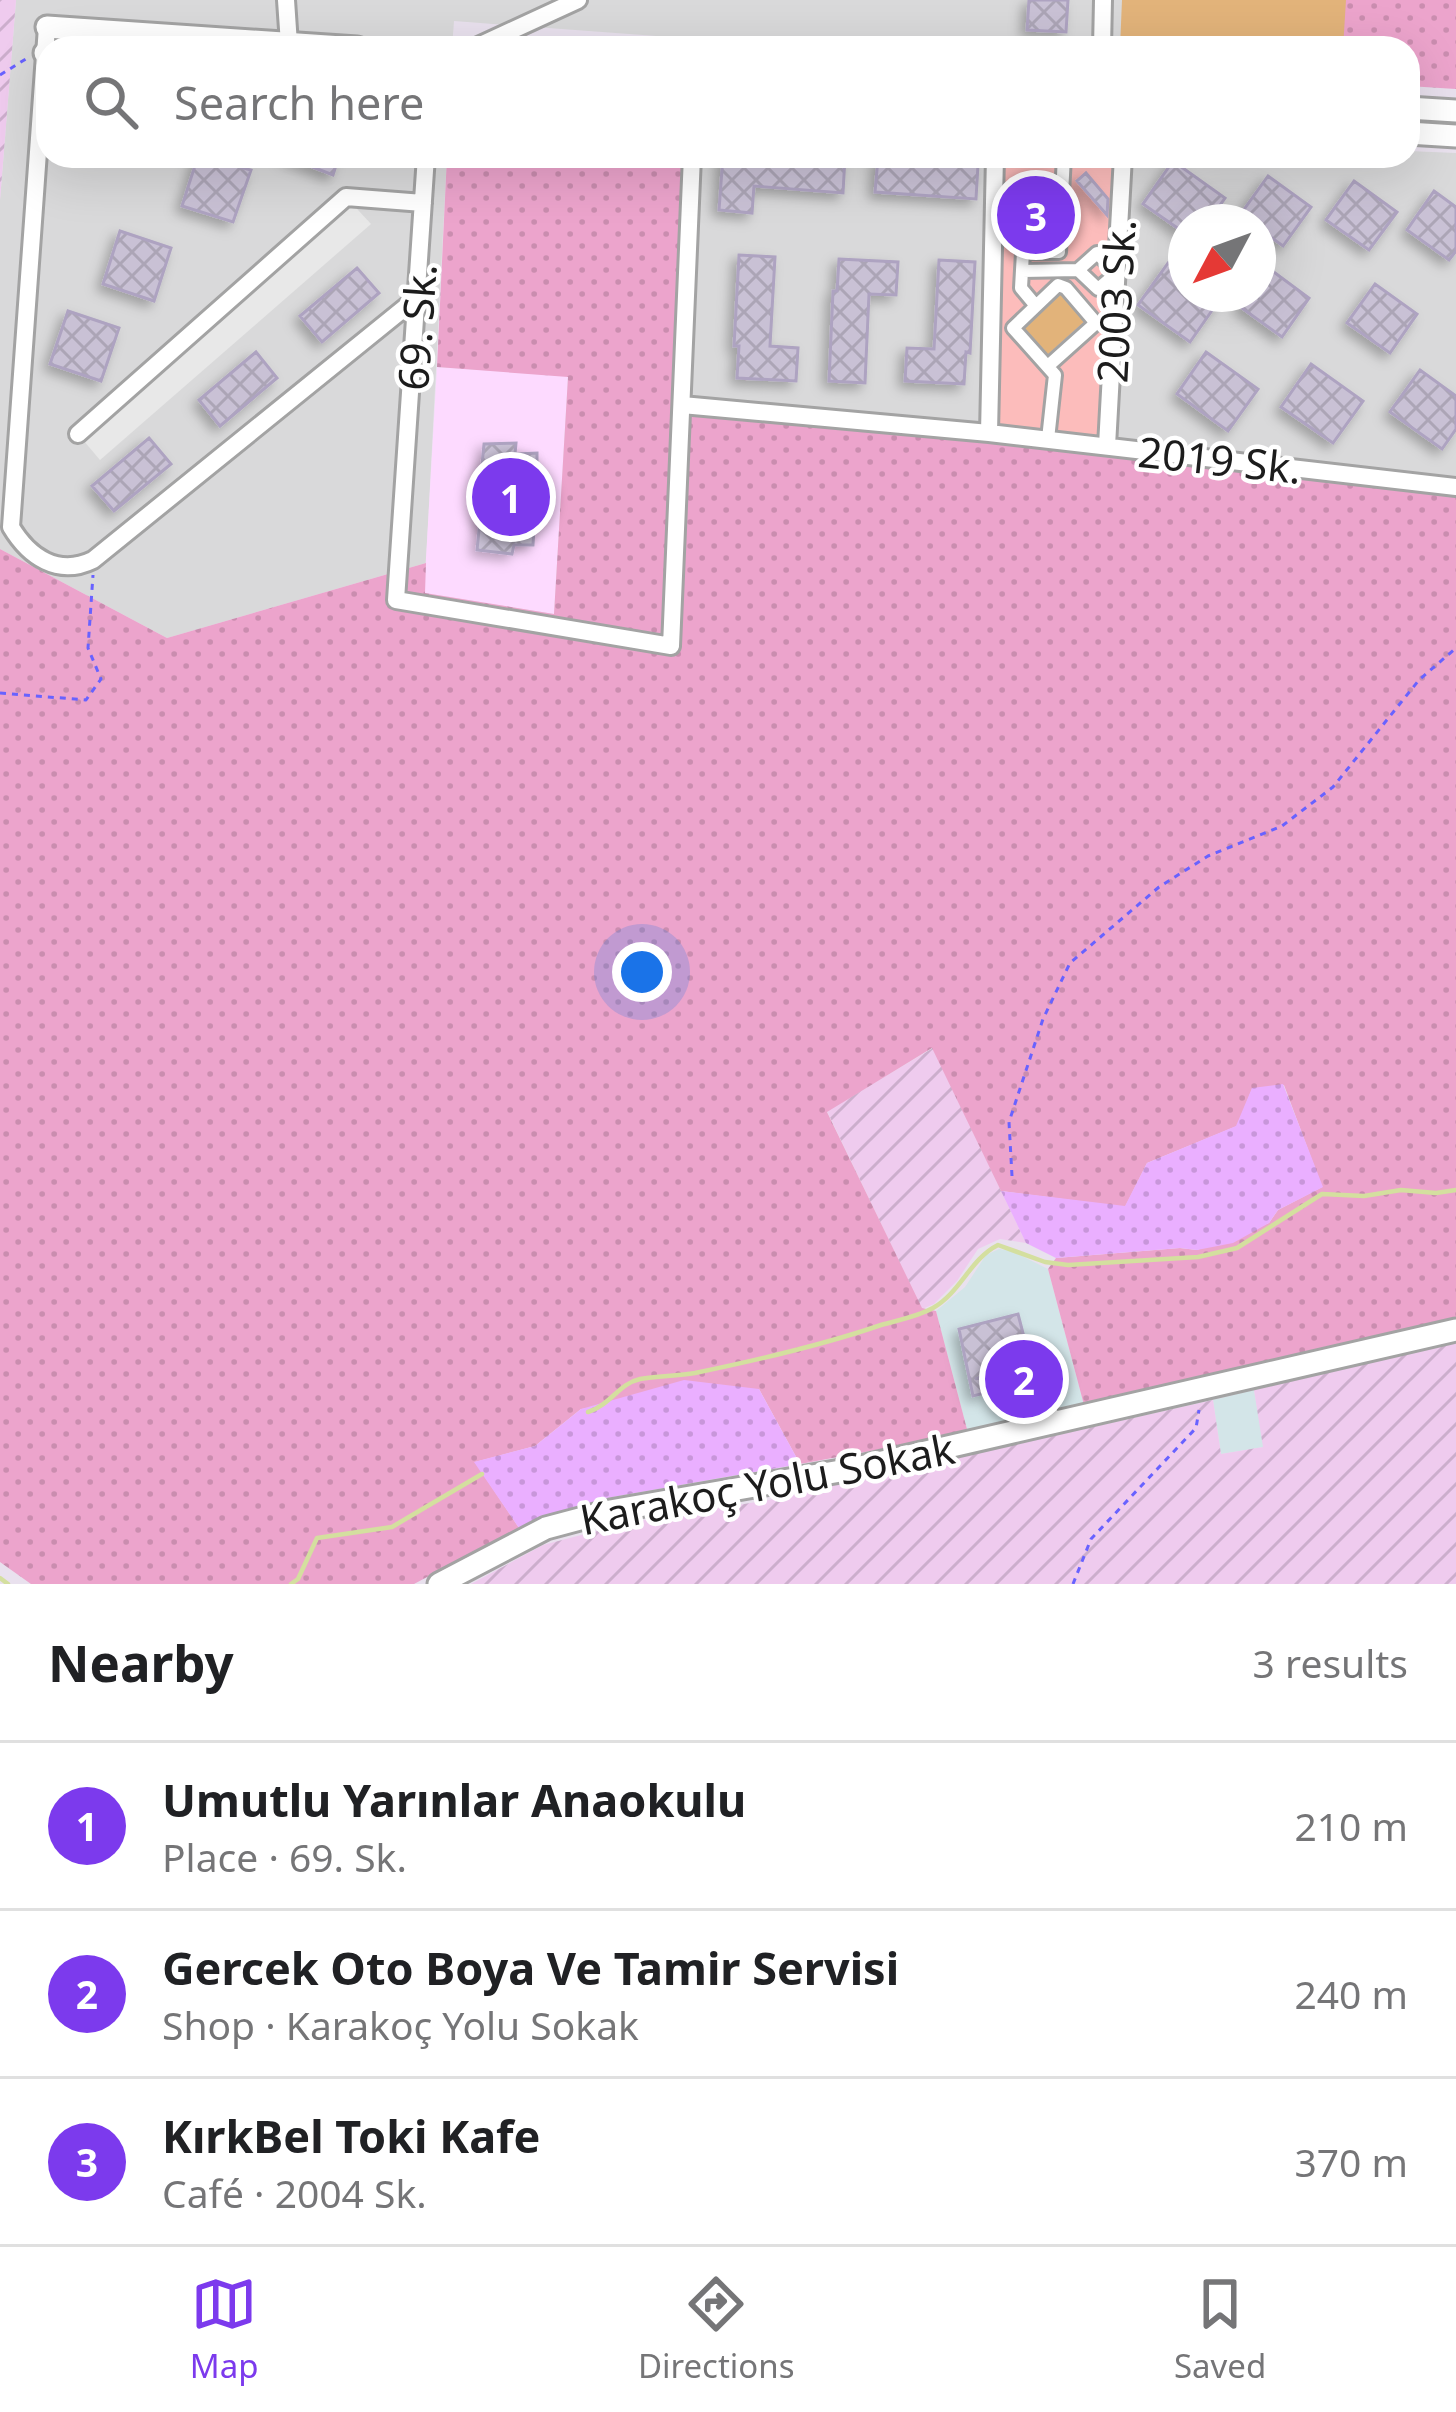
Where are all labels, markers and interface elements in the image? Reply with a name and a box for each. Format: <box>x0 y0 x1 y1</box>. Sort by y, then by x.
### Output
search box <box>36 36 1420 168</box>
icon: search <box>78 69 144 135</box>
text: Search here <box>174 72 424 133</box>
pin: 3 <box>997 170 1075 260</box>
north arrow <box>1168 204 1276 312</box>
street label: 2003 Sk. <box>1082 218 1148 384</box>
street label: 69. Sk. <box>383 262 449 392</box>
street label: 2019 Sk. <box>1136 422 1304 496</box>
pin: 1 <box>472 452 550 542</box>
your location <box>612 942 672 1002</box>
pin: 2 <box>985 1334 1063 1424</box>
street label: Karakoç Yolu Sokak <box>575 1419 960 1547</box>
text: Nearby <box>48 1627 234 1697</box>
text: 3 results <box>1253 1636 1408 1689</box>
text: Umutlu Yarınlar Anaokulu <box>162 1769 746 1830</box>
text: 1 <box>76 1799 98 1852</box>
text: 210 m <box>1294 1799 1408 1852</box>
text: Place · 69. Sk. <box>162 1830 407 1883</box>
text: Gercek Oto Boya Ve Tamir Servisi <box>162 1937 899 1998</box>
text: 2 <box>76 1967 98 2020</box>
text: 240 m <box>1294 1967 1408 2020</box>
text: Shop · Karakoç Yolu Sokak <box>162 1998 639 2051</box>
text: KırkBel Toki Kafe <box>162 2105 540 2166</box>
text: 3 <box>76 2135 98 2188</box>
text: 370 m <box>1294 2135 1408 2188</box>
text: Café · 2004 Sk. <box>162 2166 427 2219</box>
tab: Map <box>190 2271 258 2388</box>
tab: Directions <box>638 2271 795 2388</box>
tab: Saved <box>1174 2271 1266 2388</box>

